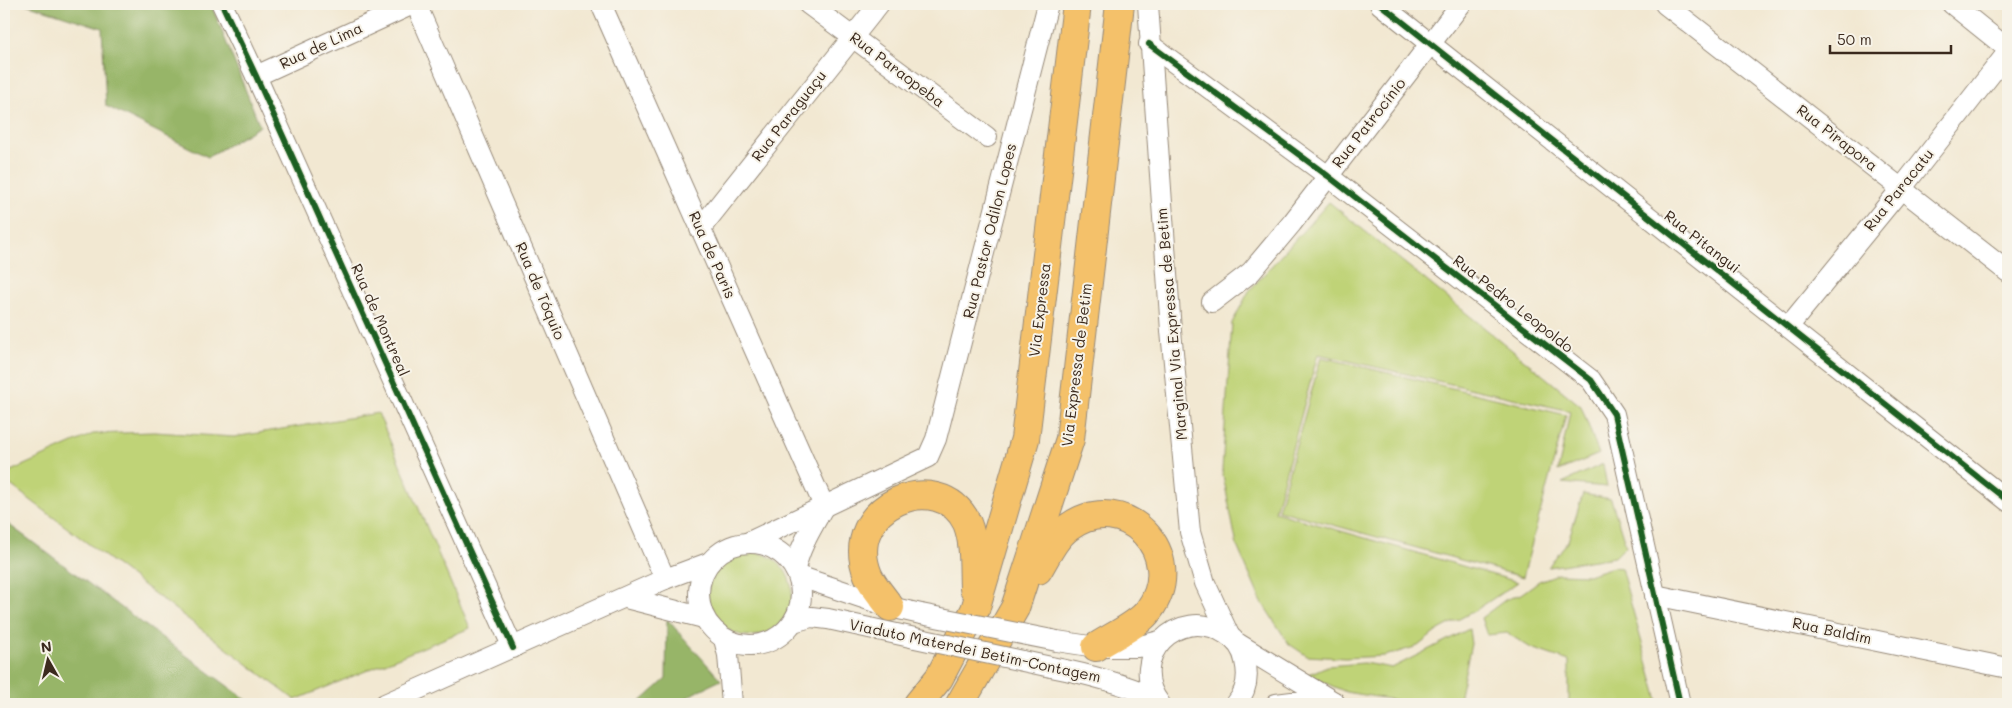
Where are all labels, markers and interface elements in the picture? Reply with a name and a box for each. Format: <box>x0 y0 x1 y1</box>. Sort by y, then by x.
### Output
street label: Rua de Lima <box>276 17 365 73</box>
scale bar <box>1830 22 1951 54</box>
street label: Rua Paraopeba <box>846 27 949 111</box>
text: 50 m <box>1837 29 1872 49</box>
street label: Rua Paraguaçu <box>746 66 830 165</box>
street label: Rua Patrocínio <box>1327 73 1410 171</box>
street label: Rua Pirapora <box>1793 99 1882 175</box>
street label: Rua Pastor Odilon Lopes <box>958 141 1021 320</box>
street label: Rua Paracatu <box>1859 144 1938 235</box>
street label: Rua Pitangui <box>1660 205 1745 277</box>
street label: Marginal Via Expressa de Betim <box>1151 207 1191 441</box>
street label: Rua de Paris <box>685 208 741 301</box>
street label: Rua de Tóquio <box>511 239 571 343</box>
street label: Rua Pedro Leopoldo <box>1449 250 1578 357</box>
street label: Rua de Montreal <box>347 260 415 379</box>
street label: Via Expressa <box>1023 262 1055 358</box>
street label: Via Expressa de Betim <box>1056 282 1096 448</box>
street label: Rua Baldim <box>1791 612 1874 648</box>
street label: Viaduto Materdei Betim-Contagem <box>848 614 1103 686</box>
north arrow <box>22 636 72 686</box>
text: N <box>40 636 53 657</box>

